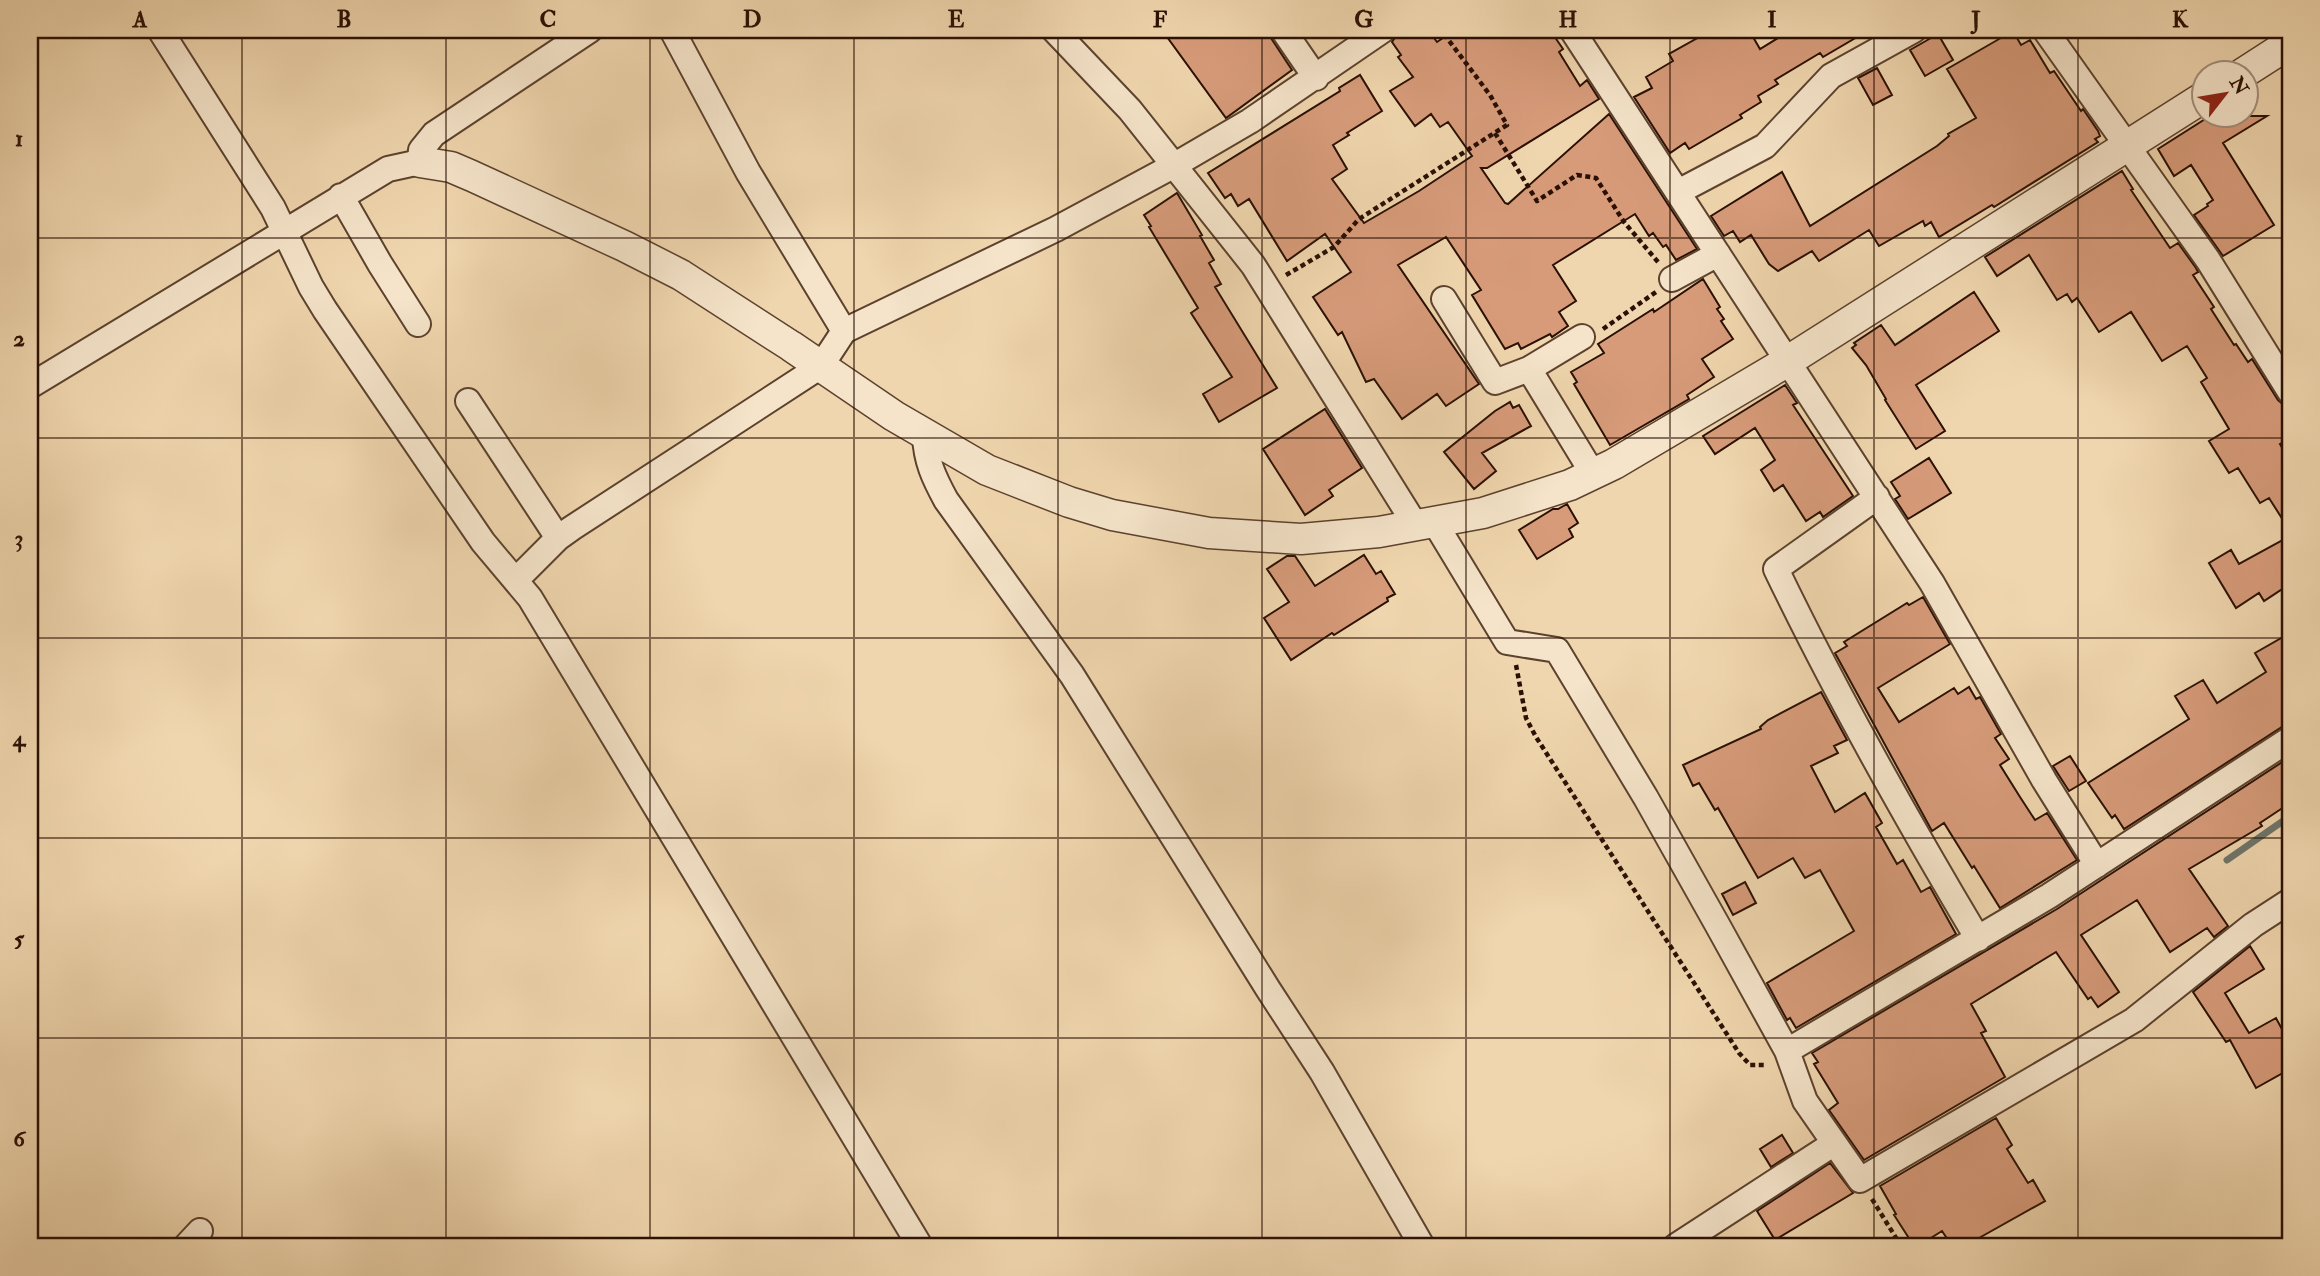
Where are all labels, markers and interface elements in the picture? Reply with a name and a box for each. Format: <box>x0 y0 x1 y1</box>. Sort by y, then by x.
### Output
text: A <box>132 5 148 34</box>
text: B <box>336 5 352 34</box>
text: C <box>540 5 556 34</box>
text: D <box>743 5 761 34</box>
text: E <box>948 5 965 34</box>
text: F <box>1153 5 1168 34</box>
text: G <box>1354 5 1374 34</box>
text: H <box>1559 5 1578 34</box>
text: I <box>1767 5 1777 34</box>
text: J <box>1970 5 1981 35</box>
text: K <box>2172 5 2189 34</box>
north arrow <box>2190 60 2260 130</box>
text: N <box>2224 71 2254 100</box>
text: 1 <box>15 124 23 153</box>
text: 2 <box>13 324 25 353</box>
text: 3 <box>15 524 23 553</box>
text: 4 <box>12 724 27 753</box>
text: 5 <box>14 924 25 953</box>
text: 6 <box>13 1124 27 1153</box>

